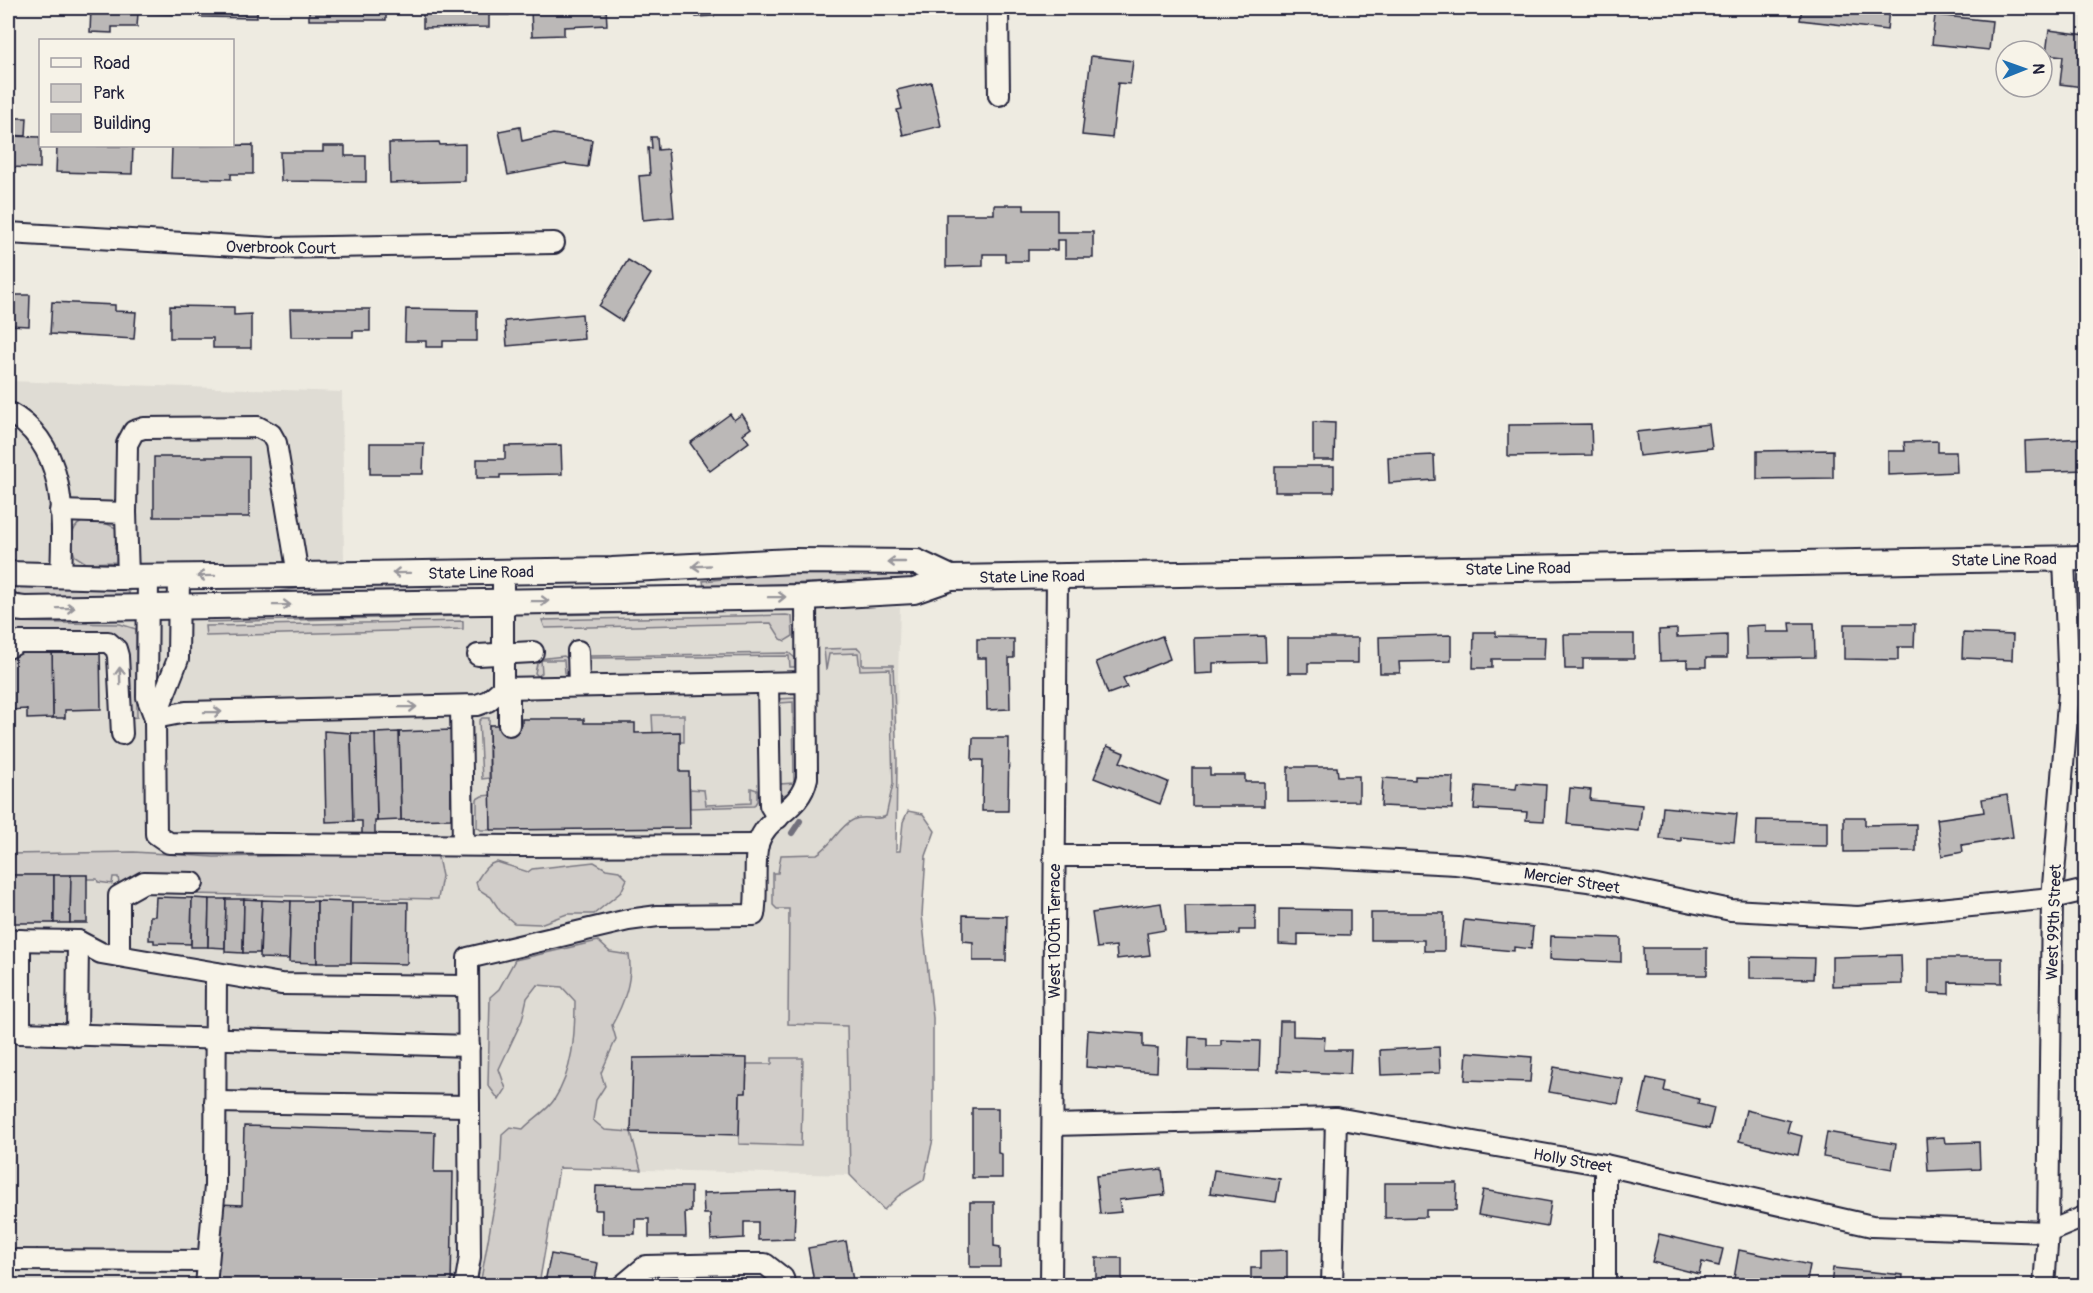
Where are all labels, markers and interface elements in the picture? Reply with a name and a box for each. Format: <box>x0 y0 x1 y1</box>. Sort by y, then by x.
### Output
legend <box>39 39 234 147</box>
north arrow <box>1994 39 2054 99</box>
text: Road <box>93 52 130 75</box>
text: N <box>2028 63 2048 75</box>
text: Park <box>93 82 125 105</box>
text: Building <box>93 112 151 135</box>
street label: Overbrook Court <box>226 237 337 259</box>
street label: State Line Road <box>1951 549 2057 571</box>
one-way arrow <box>886 556 906 568</box>
street label: State Line Road <box>1465 558 1571 580</box>
one-way arrow <box>691 560 711 571</box>
street label: State Line Road <box>428 562 534 584</box>
street label: State Line Road <box>979 566 1085 588</box>
one-way arrow <box>391 567 411 579</box>
one-way arrow <box>196 570 216 582</box>
one-way arrow <box>766 591 786 603</box>
one-way arrow <box>529 595 549 607</box>
one-way arrow <box>271 599 291 611</box>
one-way arrow <box>55 602 75 614</box>
one-way arrow <box>114 666 125 686</box>
one-way arrow <box>397 701 417 713</box>
one-way arrow <box>202 706 222 718</box>
street label: West 100th Terrace <box>1045 863 1065 998</box>
street label: West 99th Street <box>2042 863 2066 980</box>
street label: Mercier Street <box>1523 864 1622 899</box>
street label: Holly Street <box>1532 1144 1615 1178</box>

